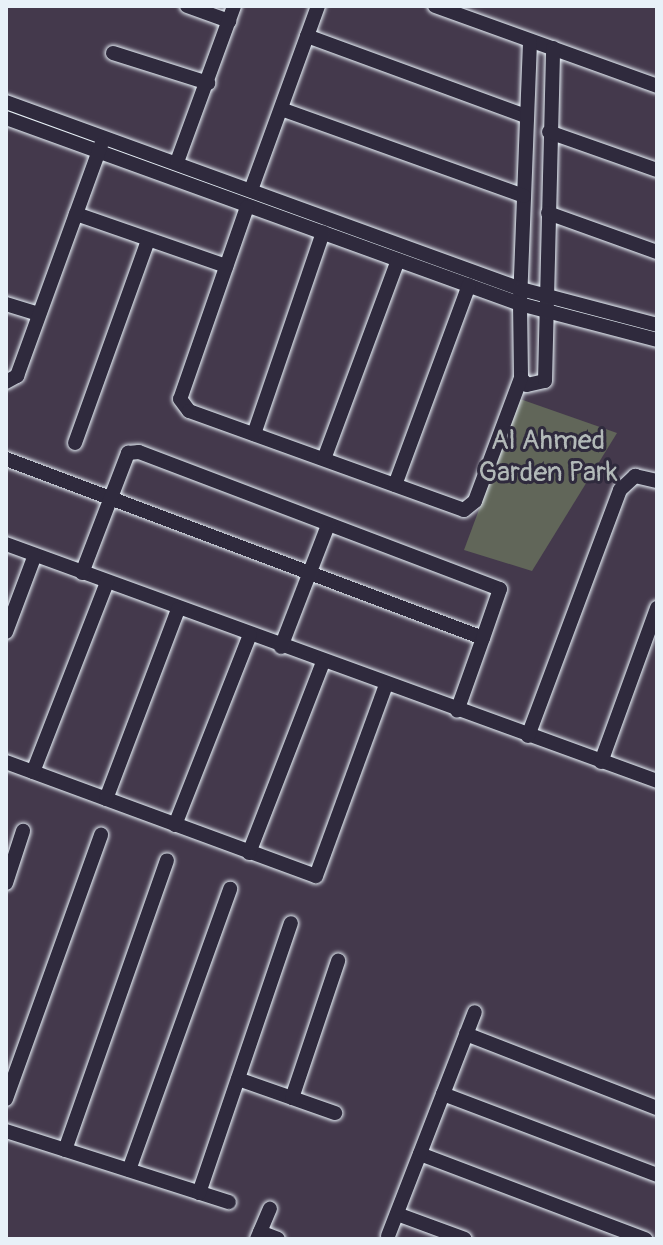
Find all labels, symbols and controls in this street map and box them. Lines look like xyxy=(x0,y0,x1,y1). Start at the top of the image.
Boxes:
park label: Al Ahmed Garden Park xyxy=(478,424,618,490)

